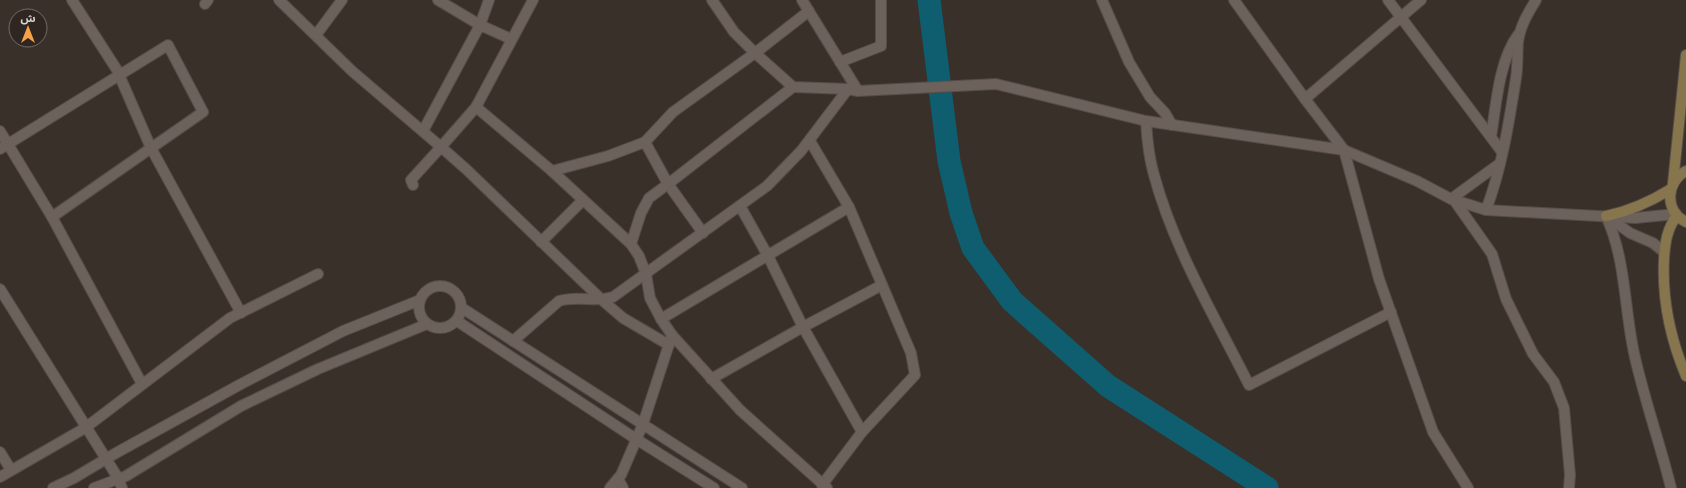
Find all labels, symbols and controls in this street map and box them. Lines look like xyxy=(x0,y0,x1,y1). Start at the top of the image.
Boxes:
north arrow xyxy=(8,8,48,48)
text: ش xyxy=(20,12,36,25)

